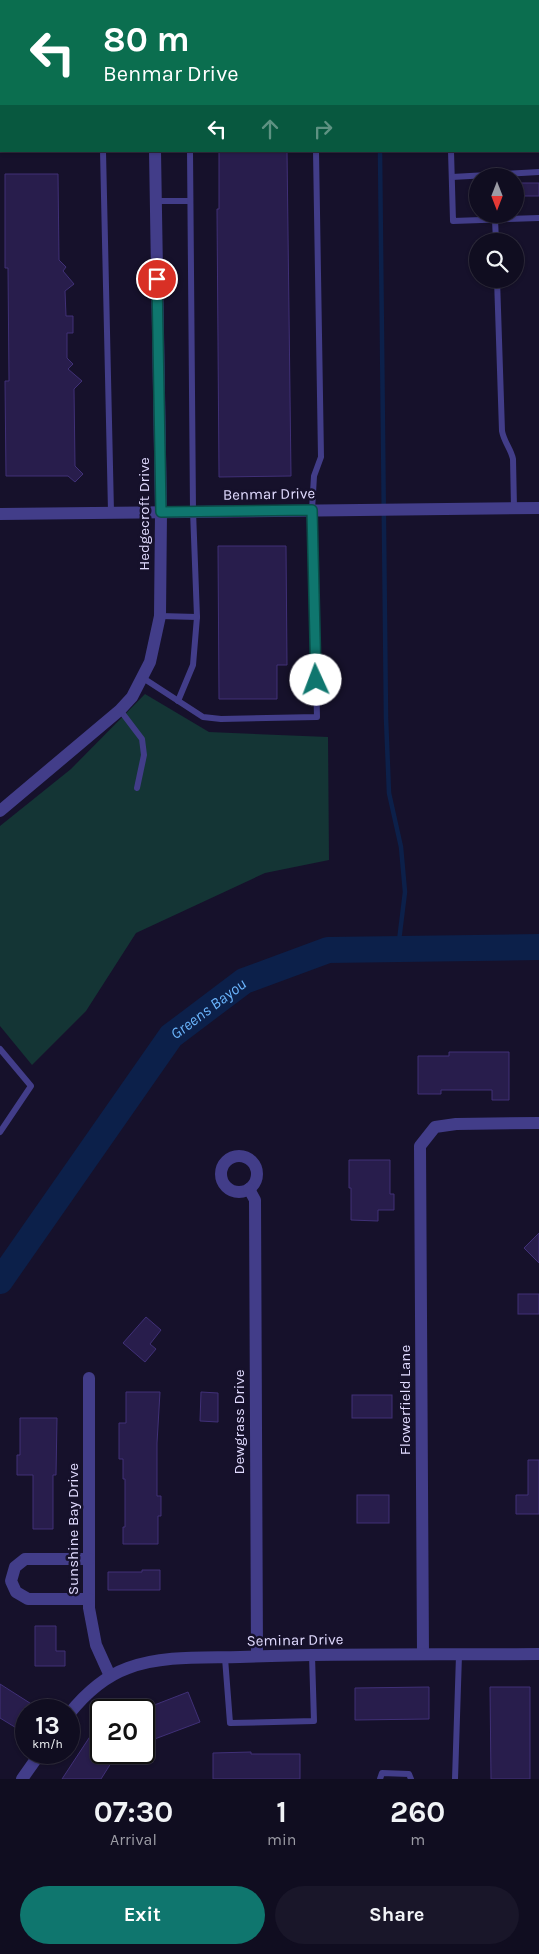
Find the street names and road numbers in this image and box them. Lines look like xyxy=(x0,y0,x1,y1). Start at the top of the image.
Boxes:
street label: Hedgecroft Drive xyxy=(135,457,153,571)
street label: Benmar Drive xyxy=(223,484,315,504)
street label: Flowerfield Lane xyxy=(396,1345,414,1455)
street label: Dewgrass Drive xyxy=(230,1370,248,1474)
street label: Sunshine Bay Drive xyxy=(64,1463,82,1595)
street label: Seminar Drive xyxy=(247,1630,343,1650)

